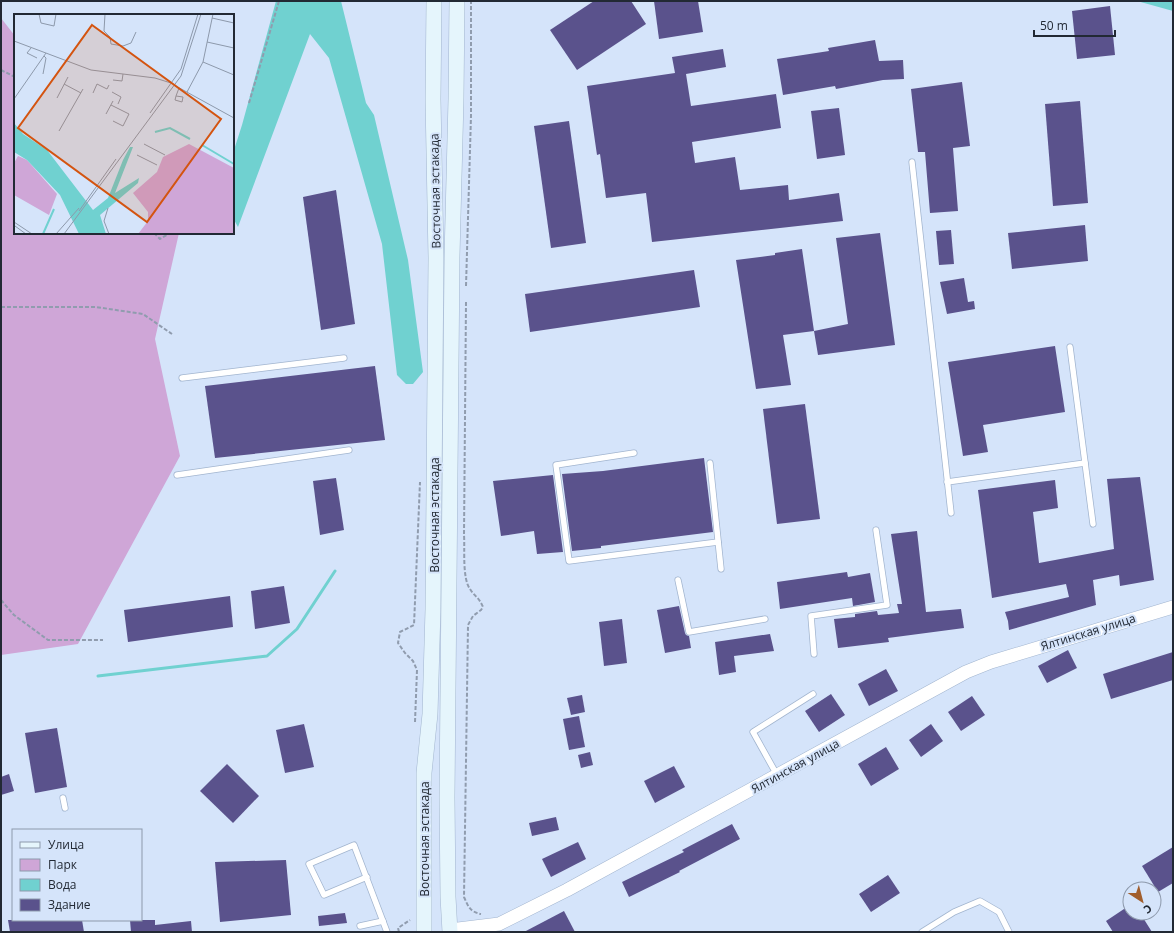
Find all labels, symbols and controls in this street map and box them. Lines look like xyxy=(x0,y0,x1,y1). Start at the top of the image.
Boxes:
scale bar xyxy=(1034,12,1115,38)
inset map xyxy=(14,14,234,234)
text: 50 m xyxy=(1040,17,1068,34)
street label: Восточная эстакада xyxy=(425,133,445,249)
street label: Восточная эстакада xyxy=(426,457,443,573)
street label: Ялтинская улица xyxy=(1038,609,1138,655)
street label: Ялтинская улица xyxy=(748,735,842,797)
street label: Восточная эстакада xyxy=(416,781,433,897)
legend xyxy=(12,829,142,921)
text: Улица xyxy=(48,836,84,853)
text: Парк xyxy=(48,856,78,873)
text: Вода xyxy=(48,876,77,893)
north arrow xyxy=(1122,881,1162,921)
text: Здание xyxy=(48,896,91,913)
text: С xyxy=(1141,901,1155,918)

